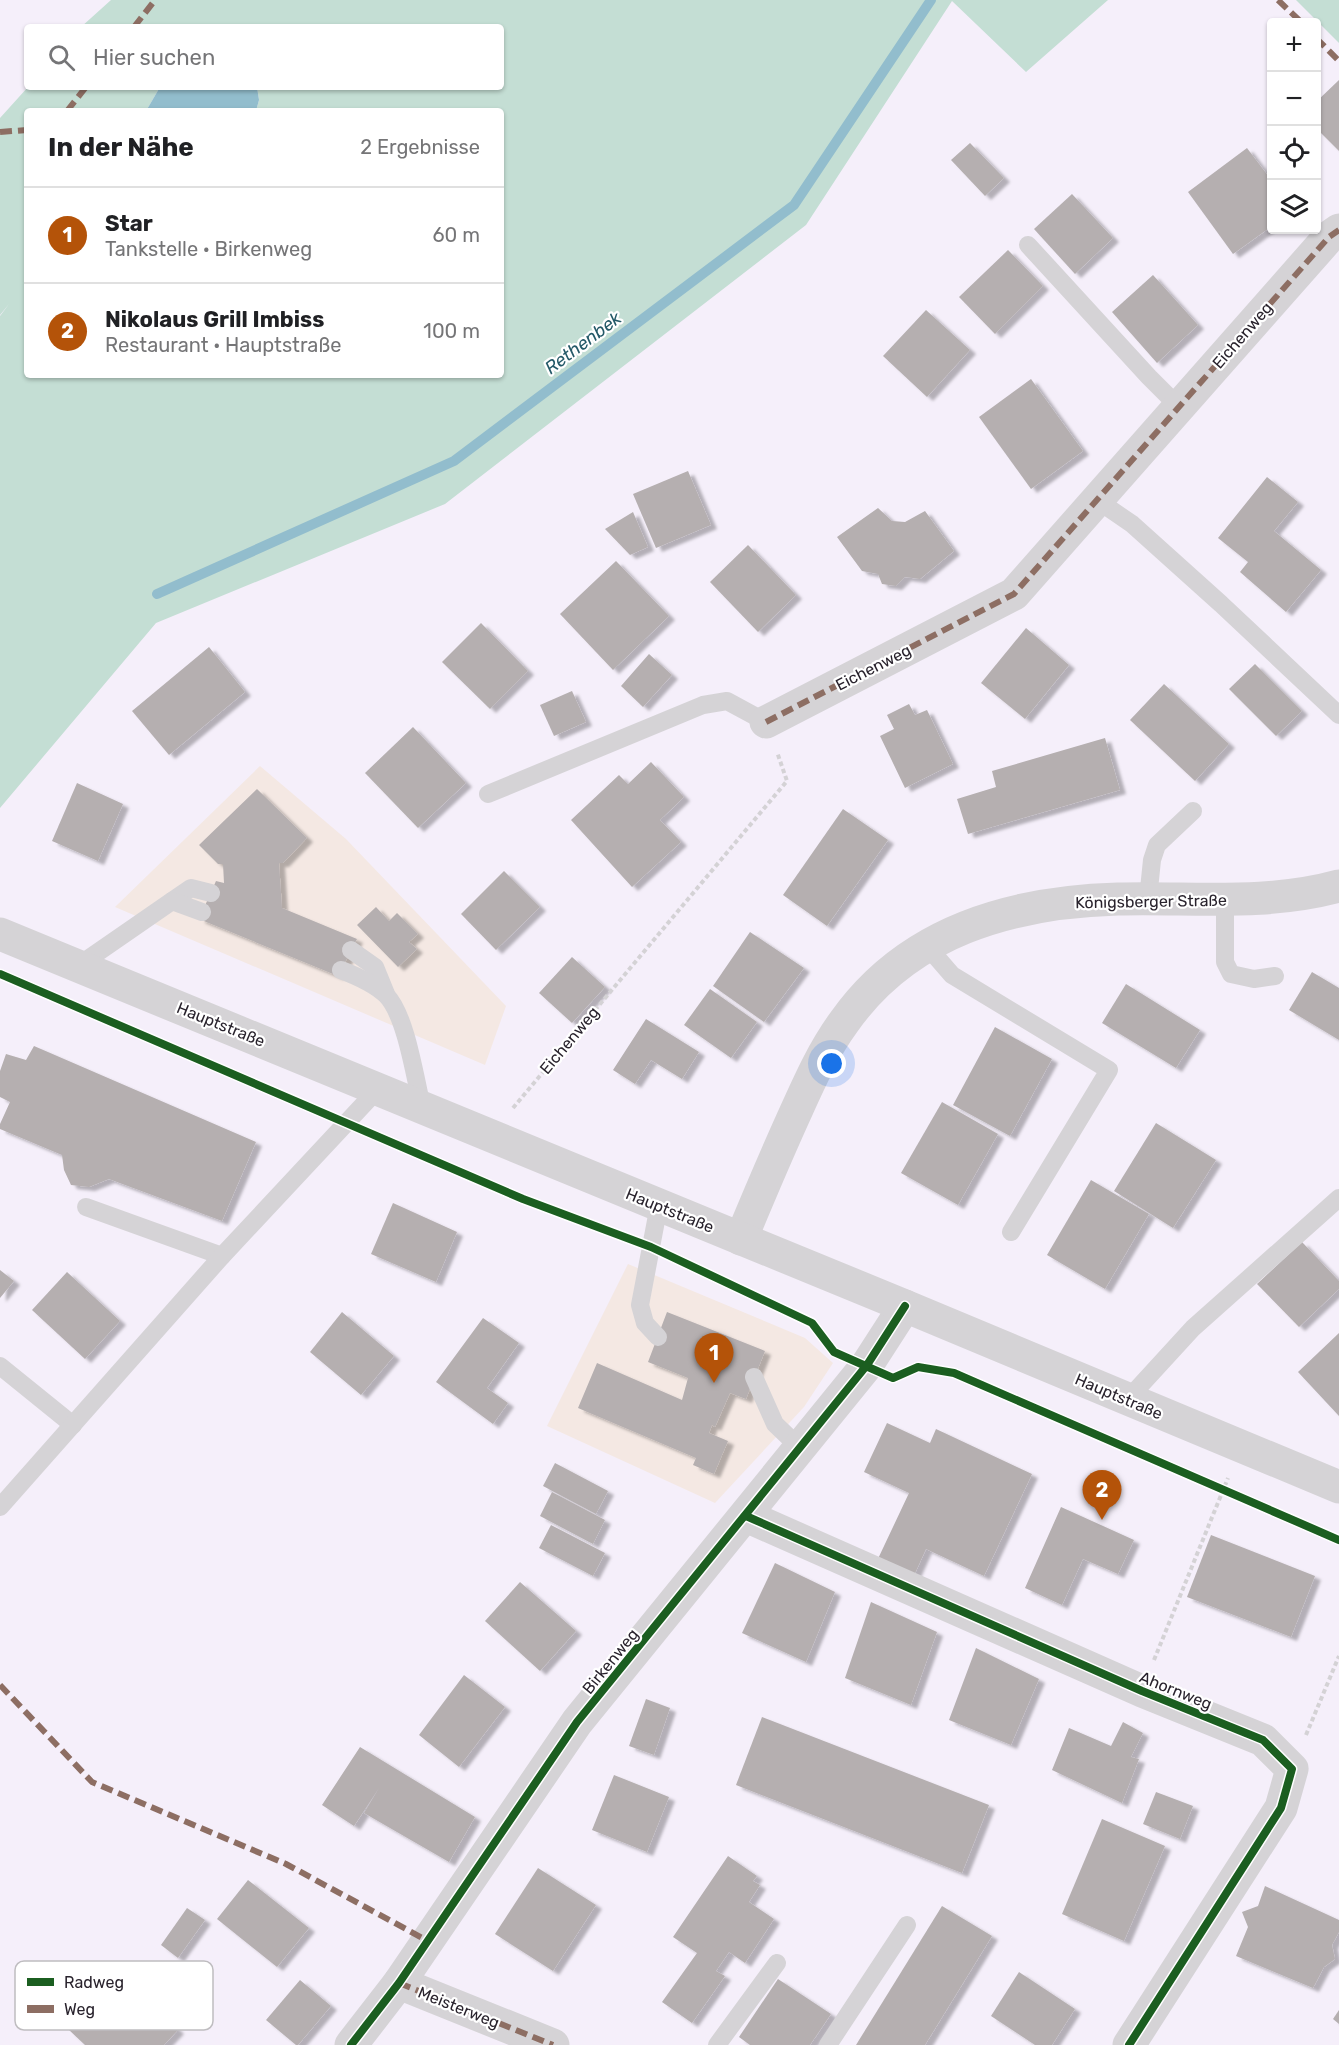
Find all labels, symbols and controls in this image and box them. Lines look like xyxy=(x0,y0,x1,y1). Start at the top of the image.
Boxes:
map controls xyxy=(1267,18,1321,234)
button: + xyxy=(1267,18,1321,72)
search box xyxy=(24,24,504,90)
icon: search xyxy=(45,41,78,74)
text: Hier suchen xyxy=(93,44,215,71)
button: − xyxy=(1267,72,1321,126)
button: locate xyxy=(1267,126,1321,180)
text: In der Nähe xyxy=(48,132,194,163)
text: 2 Ergebnisse xyxy=(360,135,480,159)
button: layers xyxy=(1267,180,1321,234)
text: Star xyxy=(105,210,153,237)
text: 1 xyxy=(63,223,72,247)
text: 60 m xyxy=(433,223,480,247)
text: Tankstelle · Birkenweg xyxy=(105,237,312,261)
street label: Eichenweg xyxy=(1208,298,1276,372)
text: Nikolaus Grill Imbiss xyxy=(105,306,324,333)
water label: Rethenbek xyxy=(540,307,626,379)
text: 2 xyxy=(61,319,74,343)
text: 100 m xyxy=(423,319,480,343)
text: Restaurant · Hauptstraße xyxy=(105,333,341,357)
street label: Eichenweg xyxy=(832,640,914,694)
street label: Königsberger Straße xyxy=(1075,891,1227,912)
street label: Hauptstraße xyxy=(174,998,268,1051)
street label: Eichenweg xyxy=(536,1003,603,1078)
your location xyxy=(817,1049,846,1078)
street label: Hauptstraße xyxy=(623,1184,717,1237)
pin: 1 xyxy=(694,1334,734,1383)
street label: Hauptstraße xyxy=(1072,1370,1165,1423)
pin: 2 xyxy=(1082,1470,1122,1520)
street label: Birkenweg xyxy=(578,1625,642,1698)
street label: Ahornweg xyxy=(1137,1667,1215,1714)
legend xyxy=(15,1961,213,2030)
text: Radweg xyxy=(64,1973,124,1992)
street label: Meisterweg xyxy=(415,1983,502,2032)
text: Weg xyxy=(64,2000,95,2019)

